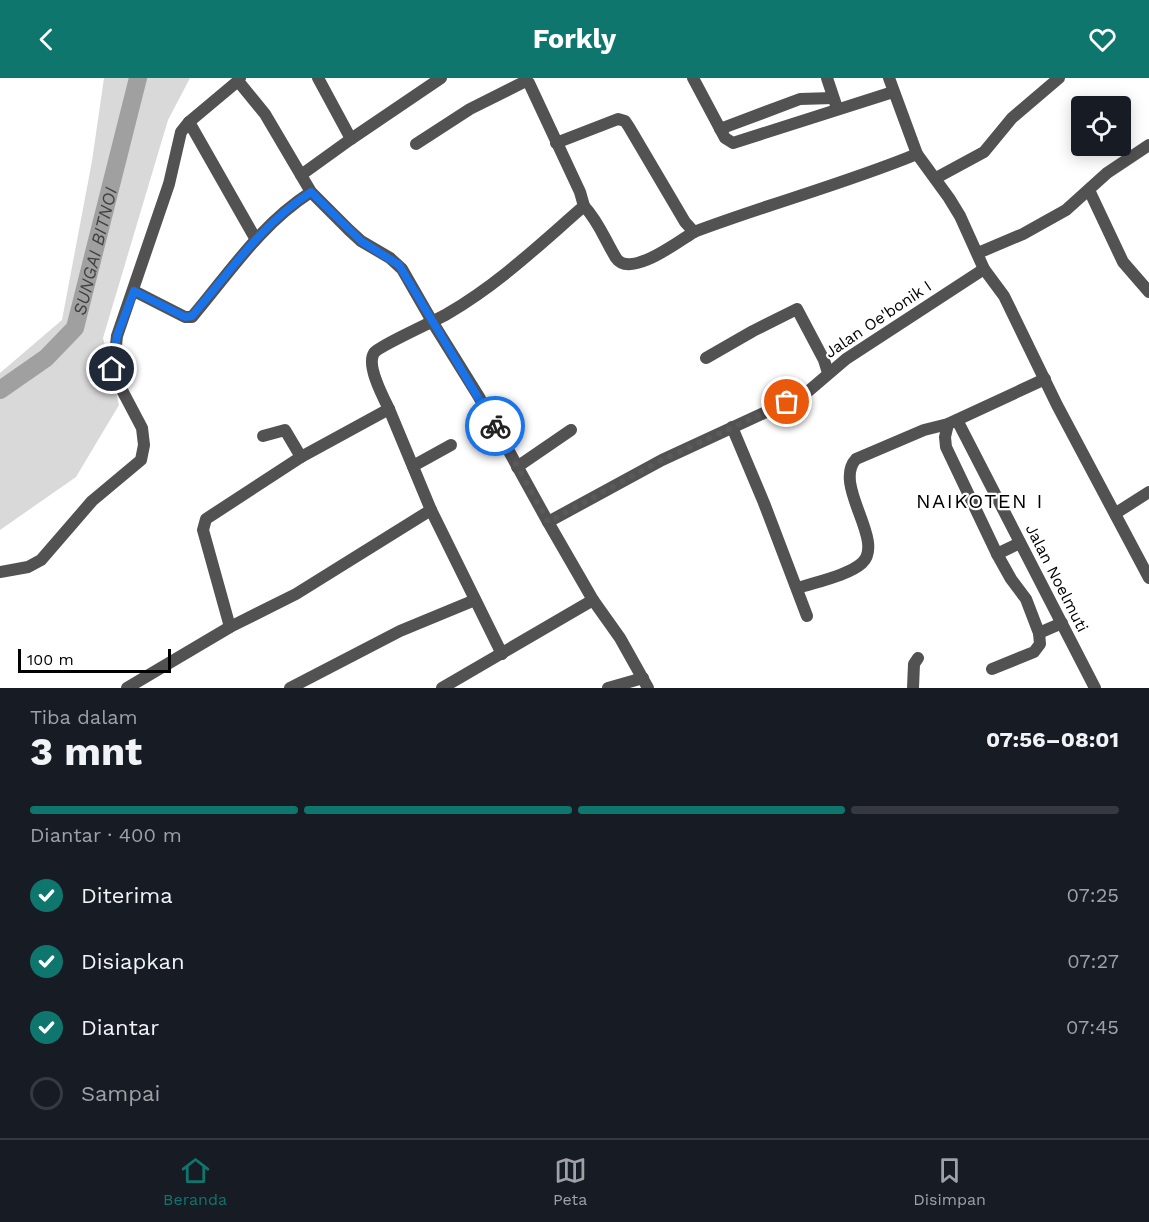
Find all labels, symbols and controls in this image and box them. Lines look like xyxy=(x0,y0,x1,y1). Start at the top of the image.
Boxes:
icon: back xyxy=(30,23,63,56)
text: Forkly xyxy=(533,23,616,55)
icon: heart xyxy=(1086,23,1119,56)
map controls xyxy=(1071,96,1131,156)
button: locate xyxy=(1071,96,1131,156)
water label: SUNGAI BITNOI xyxy=(68,184,121,317)
street label: Jalan Oe'bonik I xyxy=(821,276,935,362)
pin xyxy=(86,343,137,394)
icon: home xyxy=(95,352,128,385)
pin xyxy=(761,376,812,427)
icon: bag xyxy=(770,385,803,418)
courier xyxy=(465,396,525,456)
icon: bike xyxy=(479,410,512,443)
district label: NAIKOTEN I xyxy=(916,489,1044,513)
street label: Jalan Noelmuti xyxy=(1022,521,1092,635)
scale bar xyxy=(18,646,171,674)
text: 100 m xyxy=(27,650,74,669)
text: Tiba dalam xyxy=(30,705,138,729)
text: 07:56–08:01 xyxy=(986,727,1119,752)
text: 3 mnt xyxy=(30,729,142,774)
text: Diantar · 400 m xyxy=(30,823,182,847)
icon: check xyxy=(30,879,63,912)
text: Diterima xyxy=(81,883,173,908)
text: 07:25 xyxy=(1067,883,1119,907)
icon: check xyxy=(30,945,63,978)
text: Disiapkan xyxy=(81,949,185,974)
text: 07:27 xyxy=(1067,949,1119,973)
icon: check xyxy=(30,1011,63,1044)
text: Diantar xyxy=(81,1015,159,1040)
text: 07:45 xyxy=(1066,1015,1119,1039)
text: Sampai xyxy=(81,1081,160,1106)
tab: Beranda xyxy=(163,1154,227,1209)
tab: Peta xyxy=(553,1154,587,1209)
tab: Disimpan xyxy=(913,1154,986,1209)

